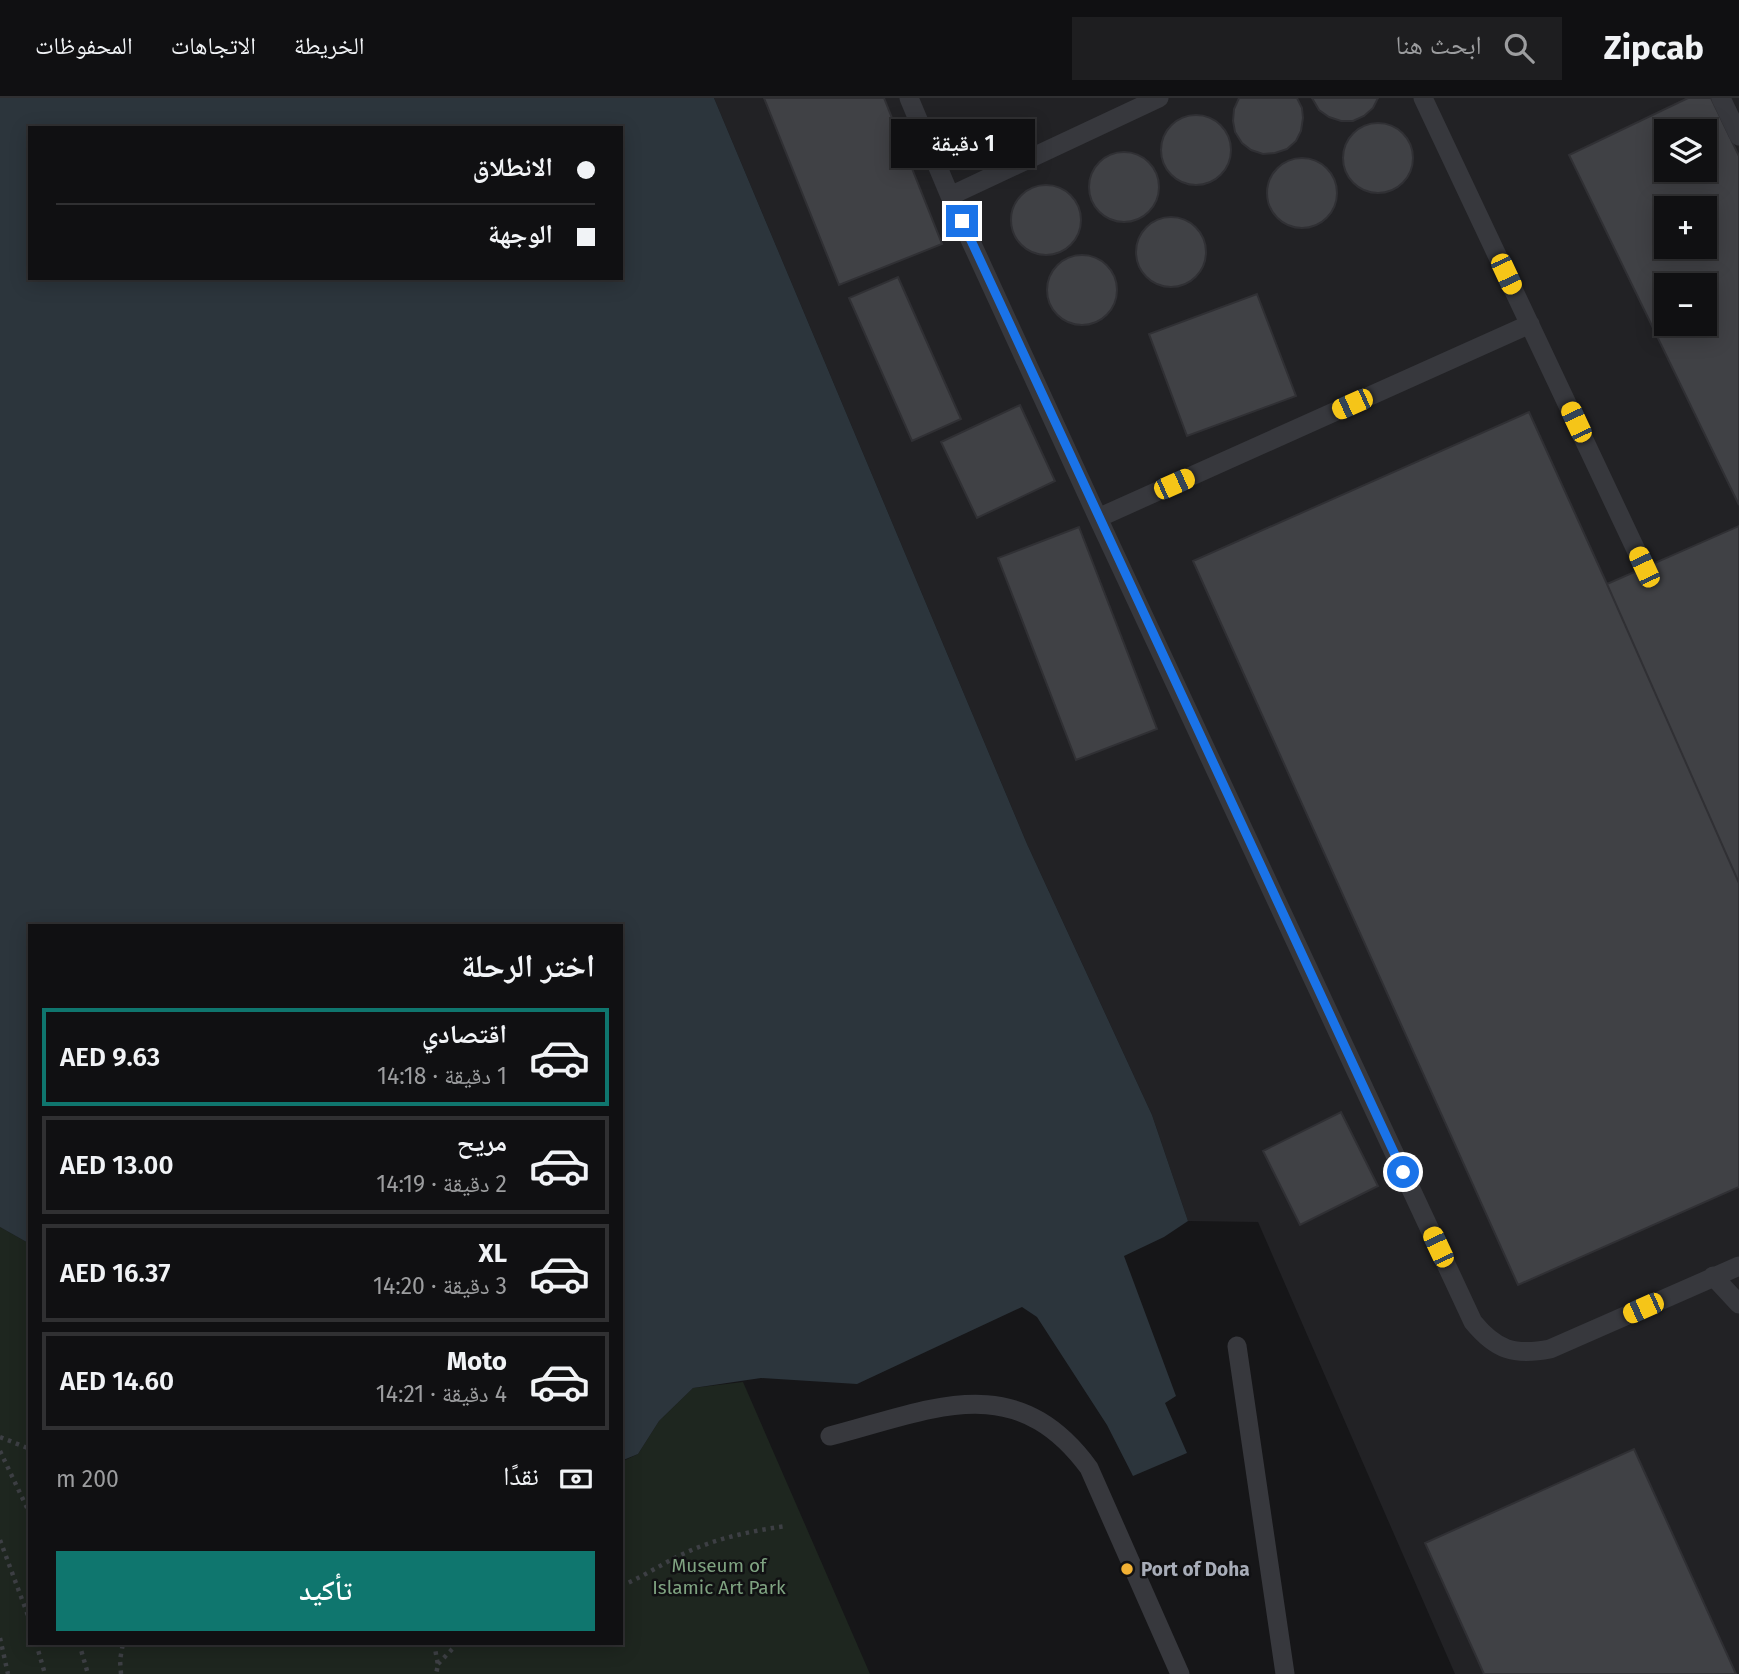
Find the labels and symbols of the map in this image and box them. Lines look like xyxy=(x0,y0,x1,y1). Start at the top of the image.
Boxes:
callout: 1 دقيقة xyxy=(890,120,1034,169)
route end xyxy=(946,205,978,237)
car xyxy=(1488,251,1525,297)
car xyxy=(1329,386,1376,422)
car xyxy=(1558,399,1595,445)
car xyxy=(1151,466,1198,502)
car xyxy=(1626,544,1663,590)
route start xyxy=(1387,1156,1419,1188)
car xyxy=(1420,1224,1457,1270)
car xyxy=(1620,1290,1667,1326)
park label: Museum of Islamic Art Park xyxy=(652,1554,786,1599)
place label: Port of Doha xyxy=(1141,1558,1250,1581)
marker: Port of Doha xyxy=(1119,1561,1135,1577)

